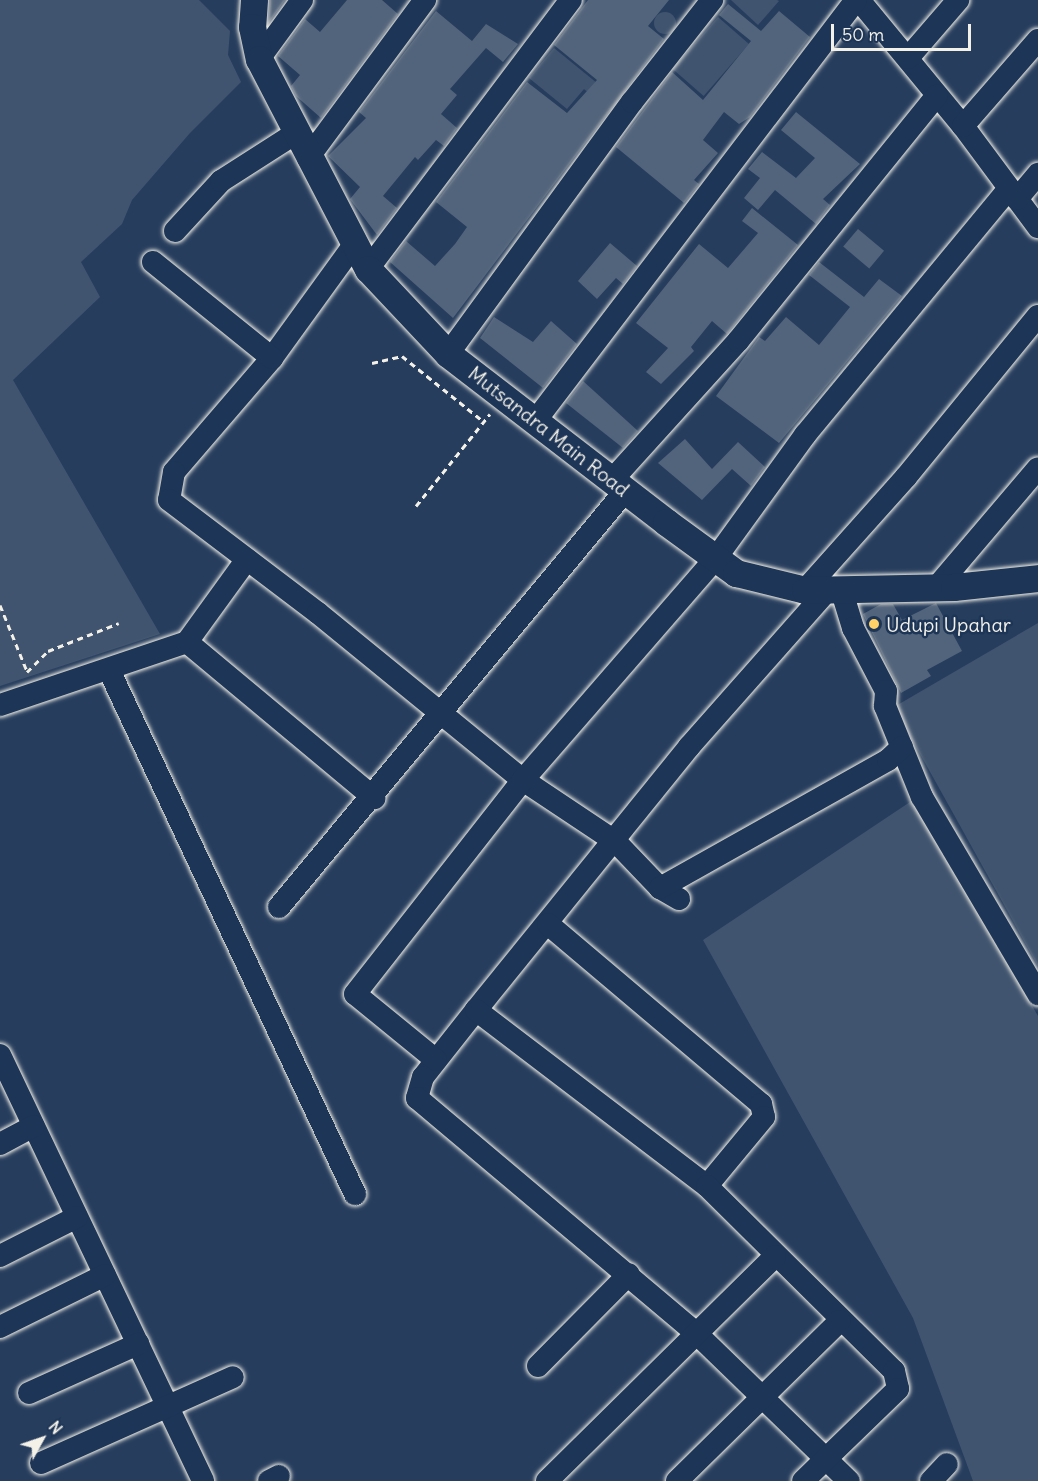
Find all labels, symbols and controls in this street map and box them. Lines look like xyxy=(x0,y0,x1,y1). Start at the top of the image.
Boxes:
scale bar xyxy=(834,12,974,50)
text: 50 m xyxy=(842,23,884,46)
street label: Mutsandra Main Road xyxy=(464,361,634,501)
place label: Udupi Upahar xyxy=(886,612,1011,636)
marker: Udupi Upahar xyxy=(867,617,881,631)
north arrow xyxy=(12,1409,72,1469)
text: N xyxy=(45,1417,67,1438)

